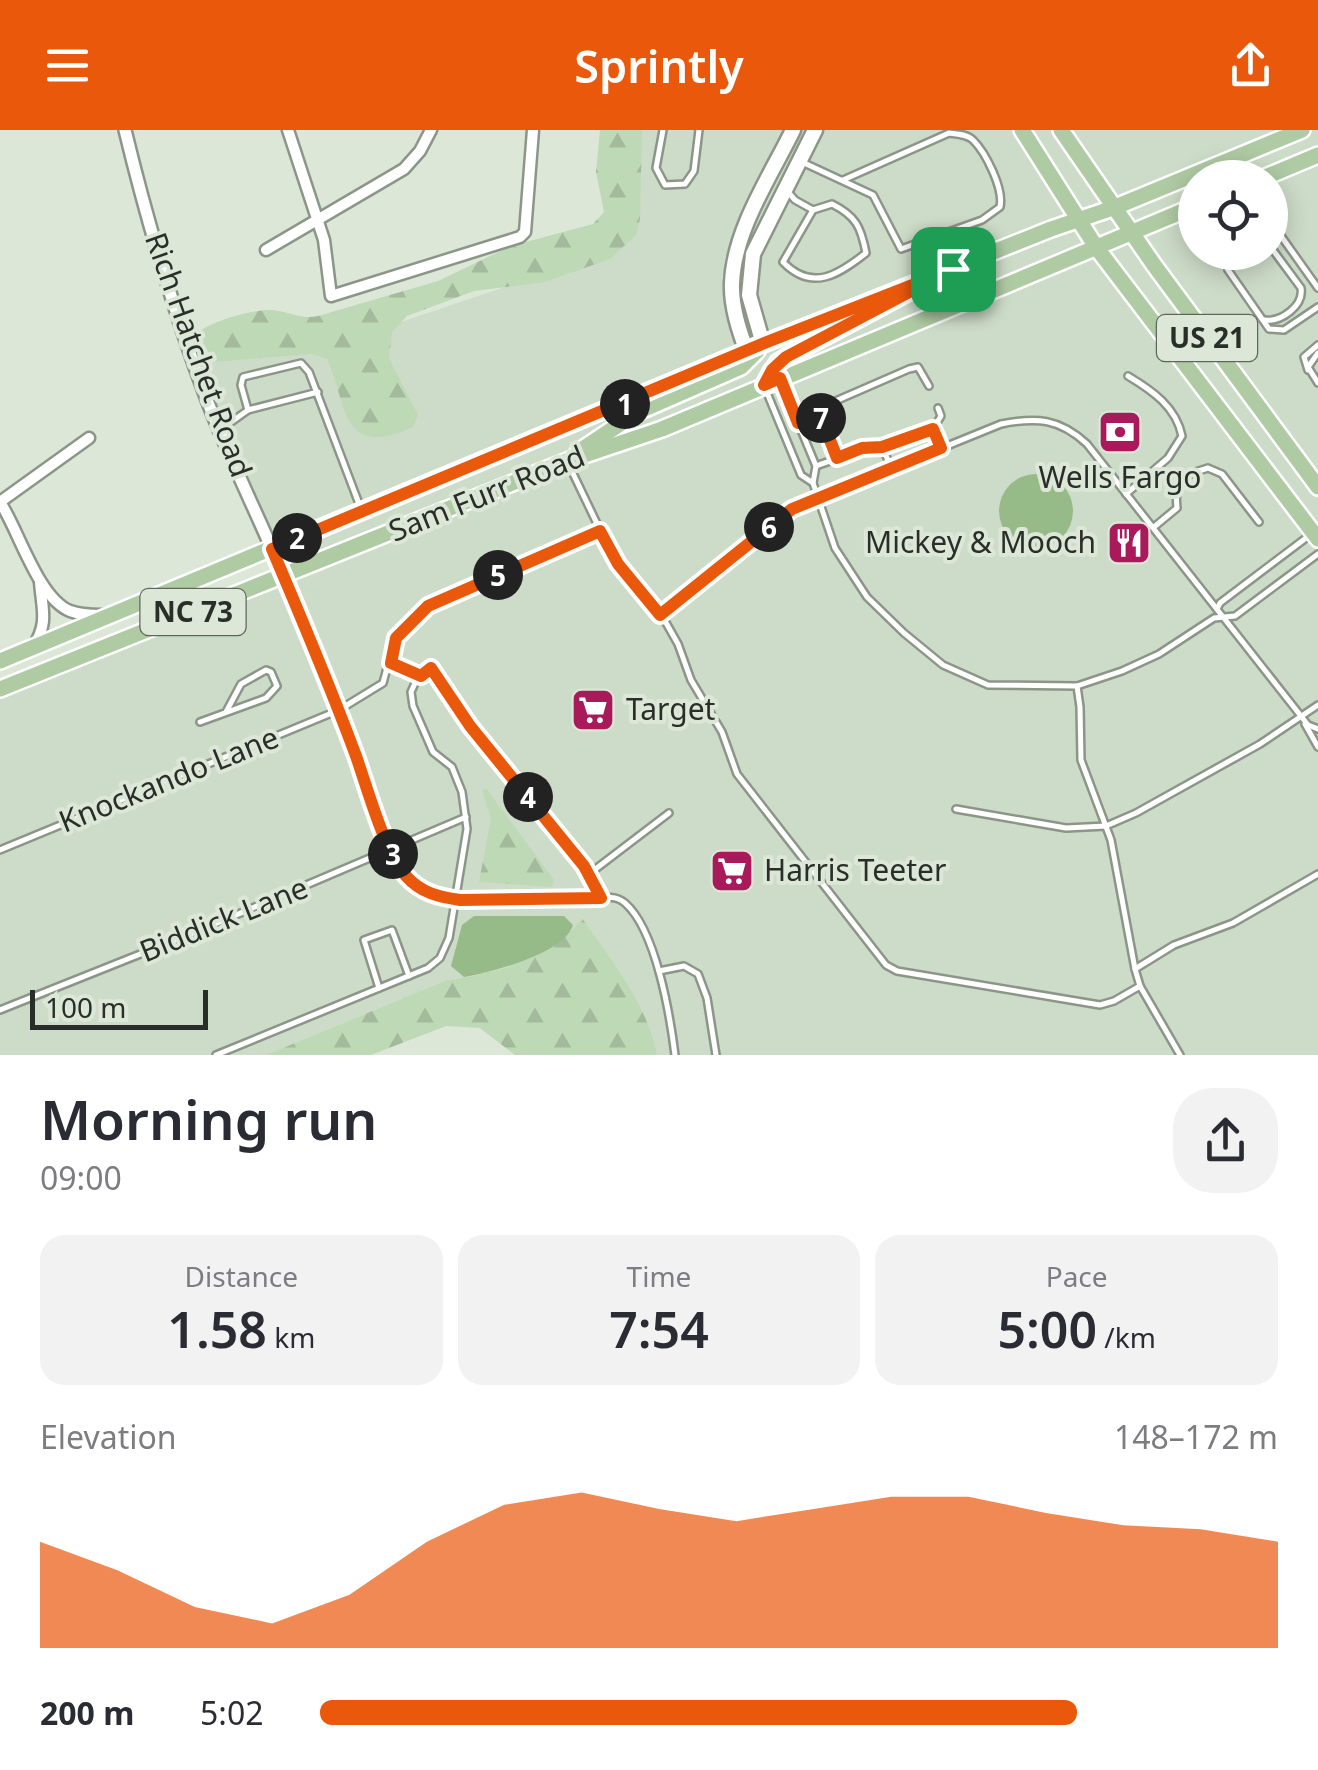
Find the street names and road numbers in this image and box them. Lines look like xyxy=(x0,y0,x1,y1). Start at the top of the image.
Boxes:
street label: Rich Hatchet Road xyxy=(136,226,263,483)
road number: US 21 xyxy=(1157,315,1257,361)
street label: Sam Furr Road xyxy=(382,435,591,551)
road number: NC 73 xyxy=(140,589,246,635)
street label: Knockando Lane xyxy=(53,716,284,841)
street label: Biddick Lane xyxy=(133,866,314,971)

